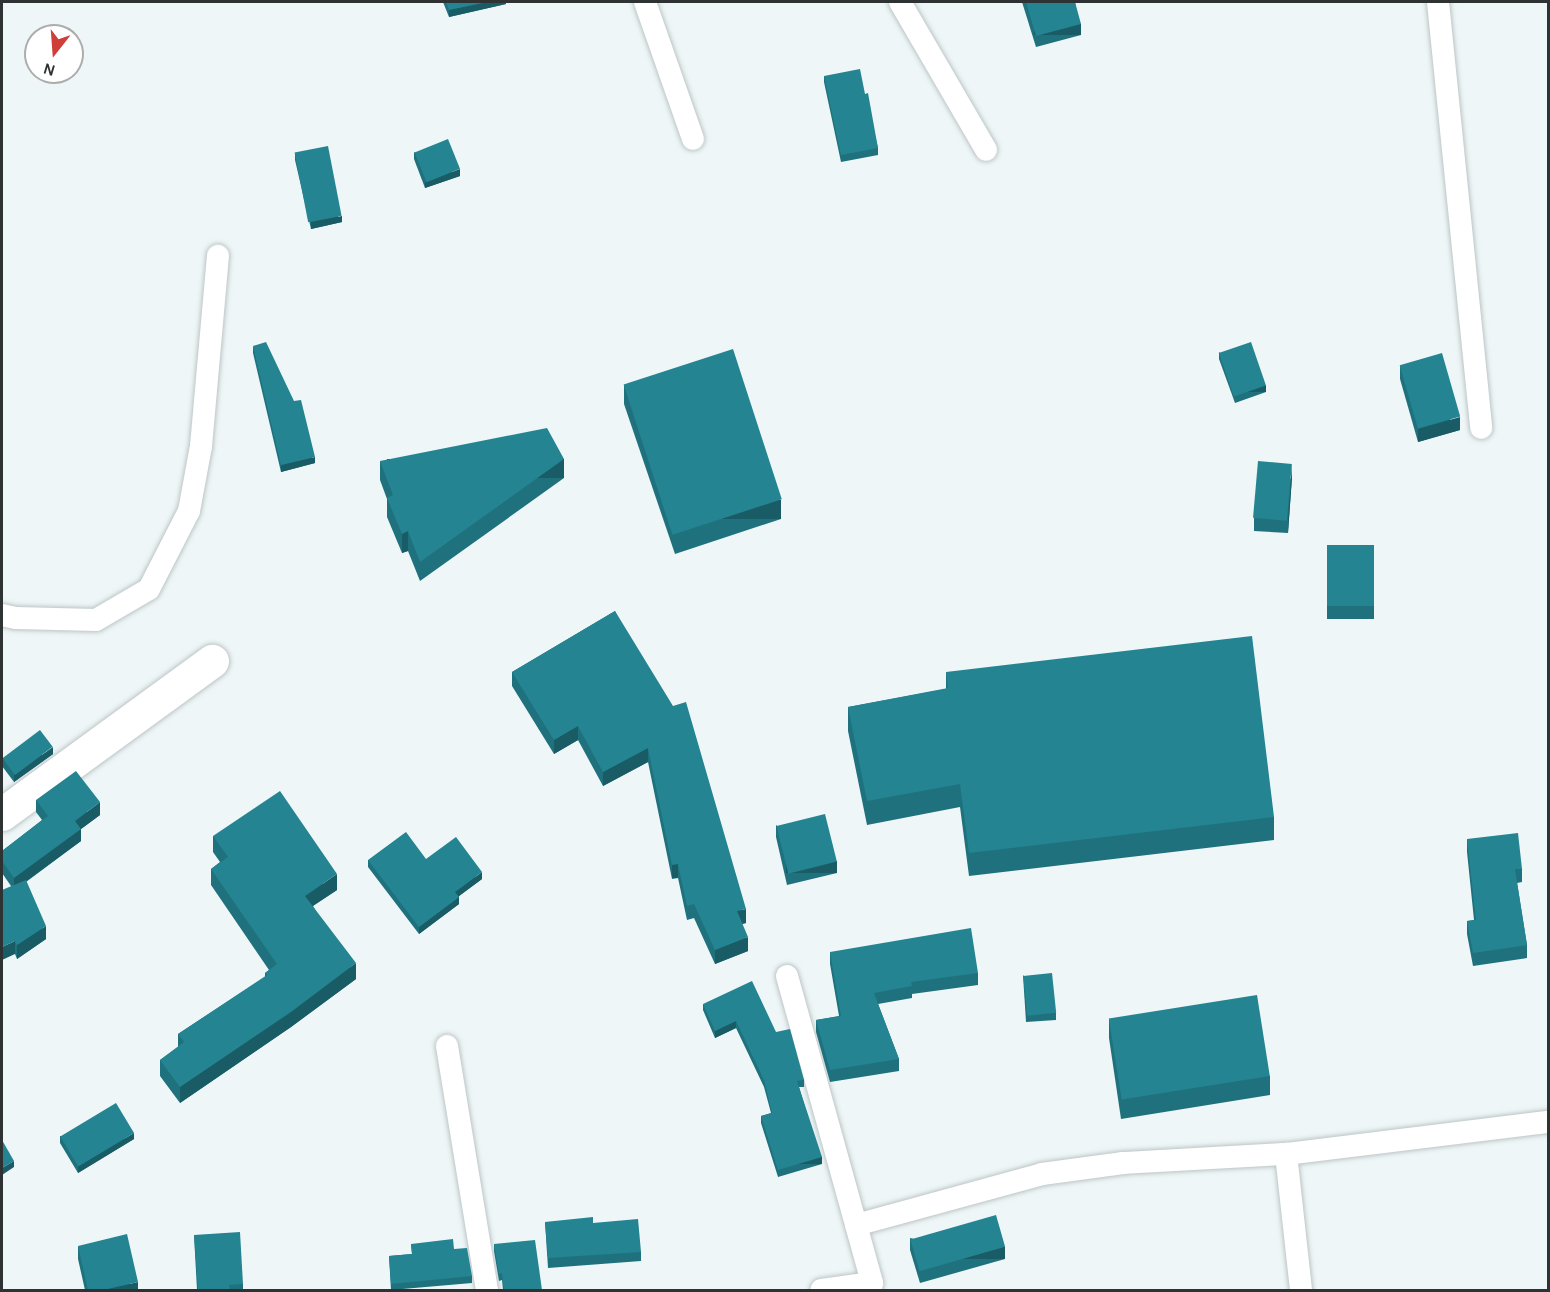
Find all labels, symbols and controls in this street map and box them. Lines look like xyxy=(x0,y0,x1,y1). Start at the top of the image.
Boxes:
north arrow xyxy=(24,24,84,84)
text: N xyxy=(41,59,57,81)

